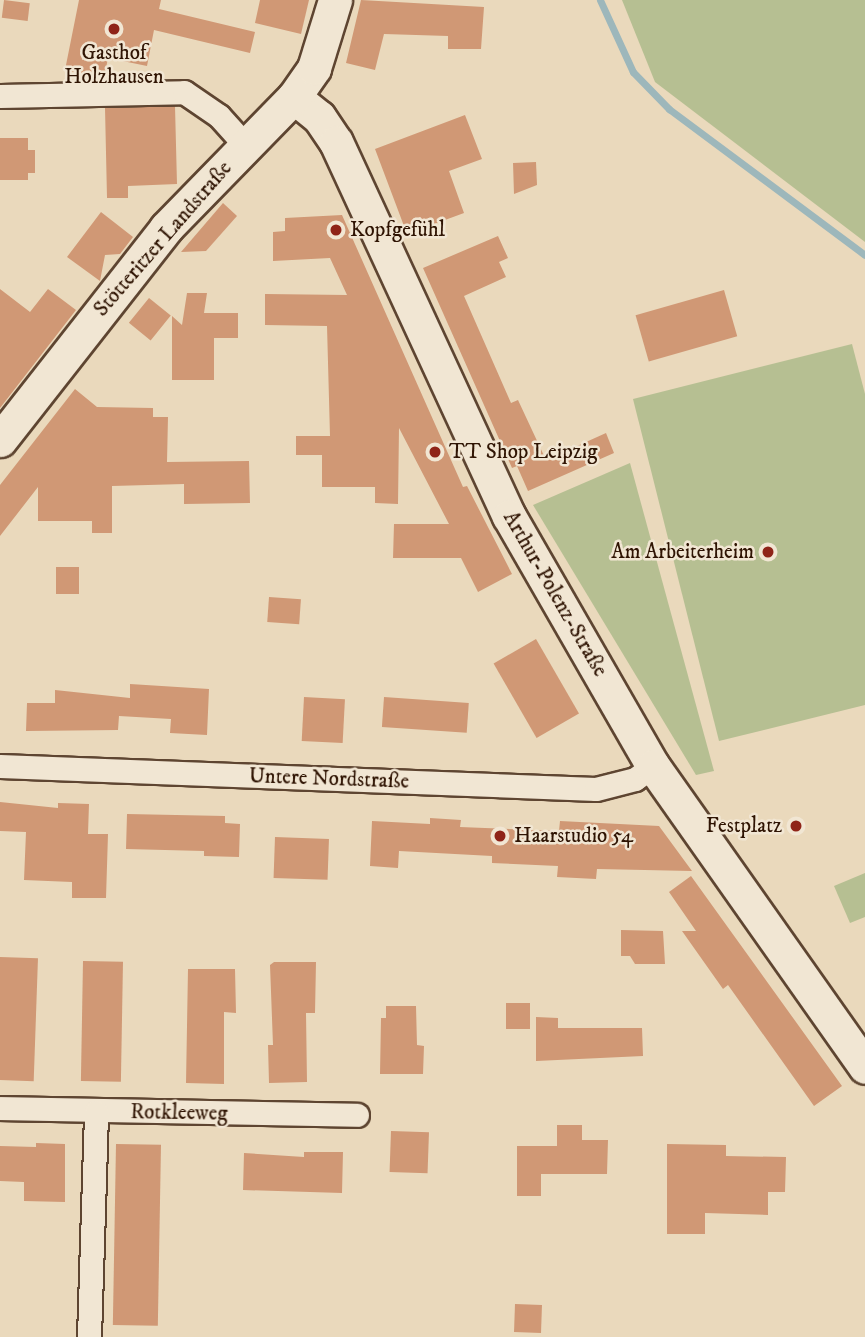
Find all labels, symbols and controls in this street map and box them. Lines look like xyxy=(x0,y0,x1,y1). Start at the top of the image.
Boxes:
marker: Gasthof Holzhausen xyxy=(106,21,122,37)
place label: Gasthof Holzhausen xyxy=(64,40,164,90)
street label: Stötteritzer Landstraße xyxy=(89,156,237,322)
place label: Kopfgefühl xyxy=(350,217,445,243)
marker: Kopfgefühl xyxy=(328,222,344,238)
place label: TT Shop Leipzig xyxy=(449,439,597,465)
marker: TT Shop Leipzig xyxy=(427,444,443,460)
street label: Arthur-Polenz-Straße xyxy=(497,507,613,681)
place label: Am Arbeiterheim xyxy=(611,539,754,565)
marker: Am Arbeiterheim xyxy=(760,544,776,560)
street label: Untere Nordstraße xyxy=(249,764,409,794)
place label: Festplatz xyxy=(706,813,782,839)
marker: Festplatz xyxy=(788,818,804,834)
place label: Haarstudio 54 xyxy=(514,823,633,849)
marker: Haarstudio 54 xyxy=(492,828,508,844)
street label: Rotkleeweg xyxy=(130,1100,228,1126)

